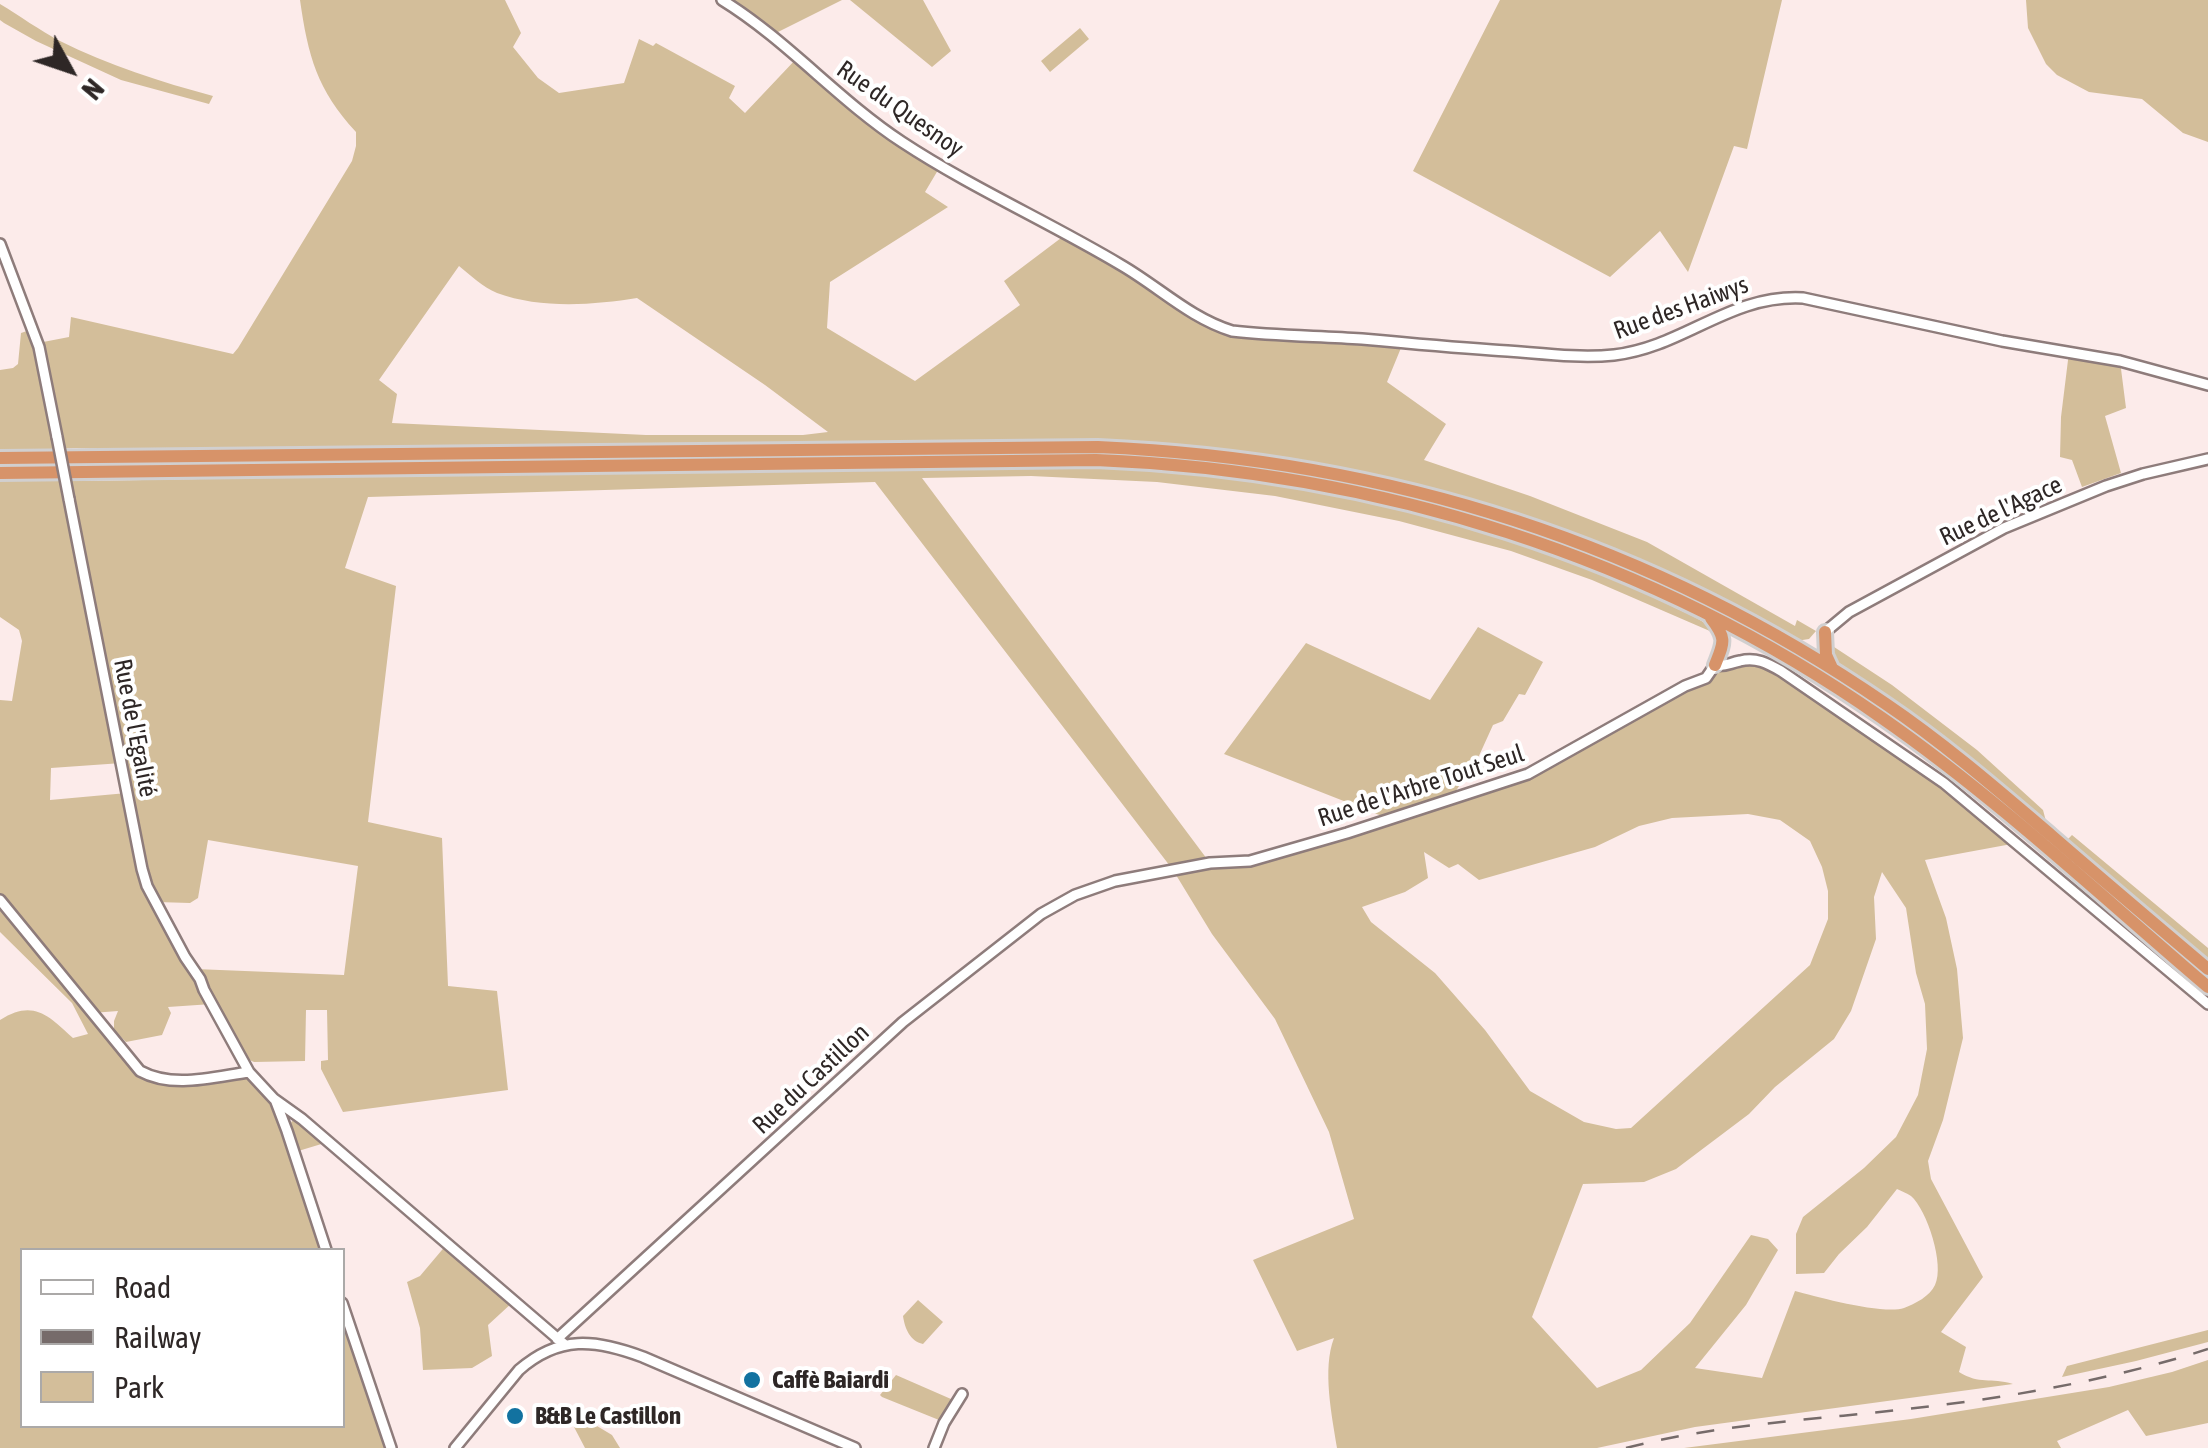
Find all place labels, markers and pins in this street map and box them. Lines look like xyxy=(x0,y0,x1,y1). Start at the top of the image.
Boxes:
place label: Caffè Baiardi xyxy=(772,1365,889,1395)
marker: Caffè Baiardi xyxy=(741,1369,763,1391)
place label: B&B Le Castillon xyxy=(535,1401,681,1431)
marker: B&B Le Castillon xyxy=(504,1405,526,1427)

